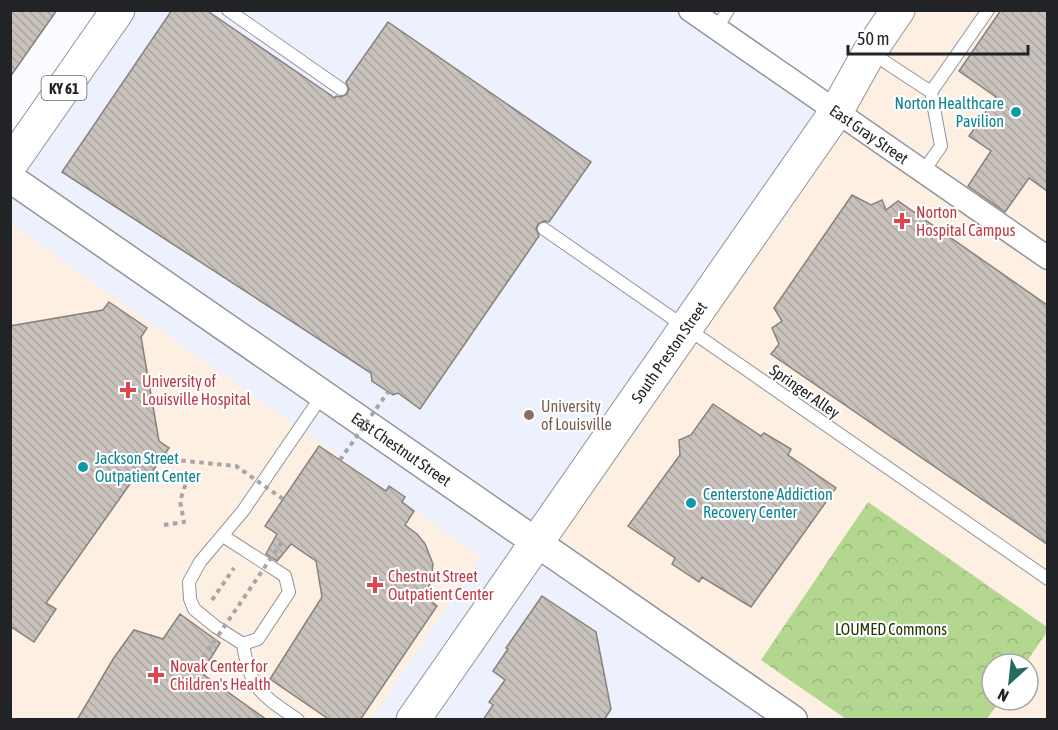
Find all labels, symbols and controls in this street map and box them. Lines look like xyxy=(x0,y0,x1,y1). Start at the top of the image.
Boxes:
scale bar xyxy=(848,18,1028,56)
text: 50 m xyxy=(857,28,889,49)
road number: KY 61 xyxy=(42,76,86,100)
place label: Norton Healthcare Pavilion xyxy=(895,94,1004,130)
street label: East Gray Street xyxy=(827,101,912,168)
marker: Norton Healthcare Pavilion xyxy=(1009,105,1023,119)
place label: Norton Hospital Campus xyxy=(916,203,1016,240)
marker: Norton Hospital Campus xyxy=(893,212,911,230)
street label: South Preston Street xyxy=(627,298,710,406)
street label: Springer Alley xyxy=(766,360,844,423)
place label: University of Louisville Hospital xyxy=(142,372,252,409)
marker: University of Louisville Hospital xyxy=(119,381,137,399)
place label: University of Louisville xyxy=(541,397,612,433)
street label: East Chestnut Street xyxy=(348,408,455,490)
marker: University of Louisville xyxy=(522,408,536,422)
place label: Jackson Street Outpatient Center xyxy=(95,449,201,486)
marker: Jackson Street Outpatient Center xyxy=(76,460,90,474)
place label: Centerstone Addiction Recovery Center xyxy=(703,485,833,522)
marker: Centerstone Addiction Recovery Center xyxy=(684,496,698,510)
place label: Chestnut Street Outpatient Center xyxy=(388,567,494,604)
marker: Chestnut Street Outpatient Center xyxy=(366,576,384,594)
park label: LOUMED Commons xyxy=(835,620,947,638)
north arrow xyxy=(980,652,1040,712)
place label: Novak Center for Children's Health xyxy=(170,657,271,693)
marker: Novak Center for Children's Health xyxy=(147,666,165,684)
text: N xyxy=(995,685,1011,706)

